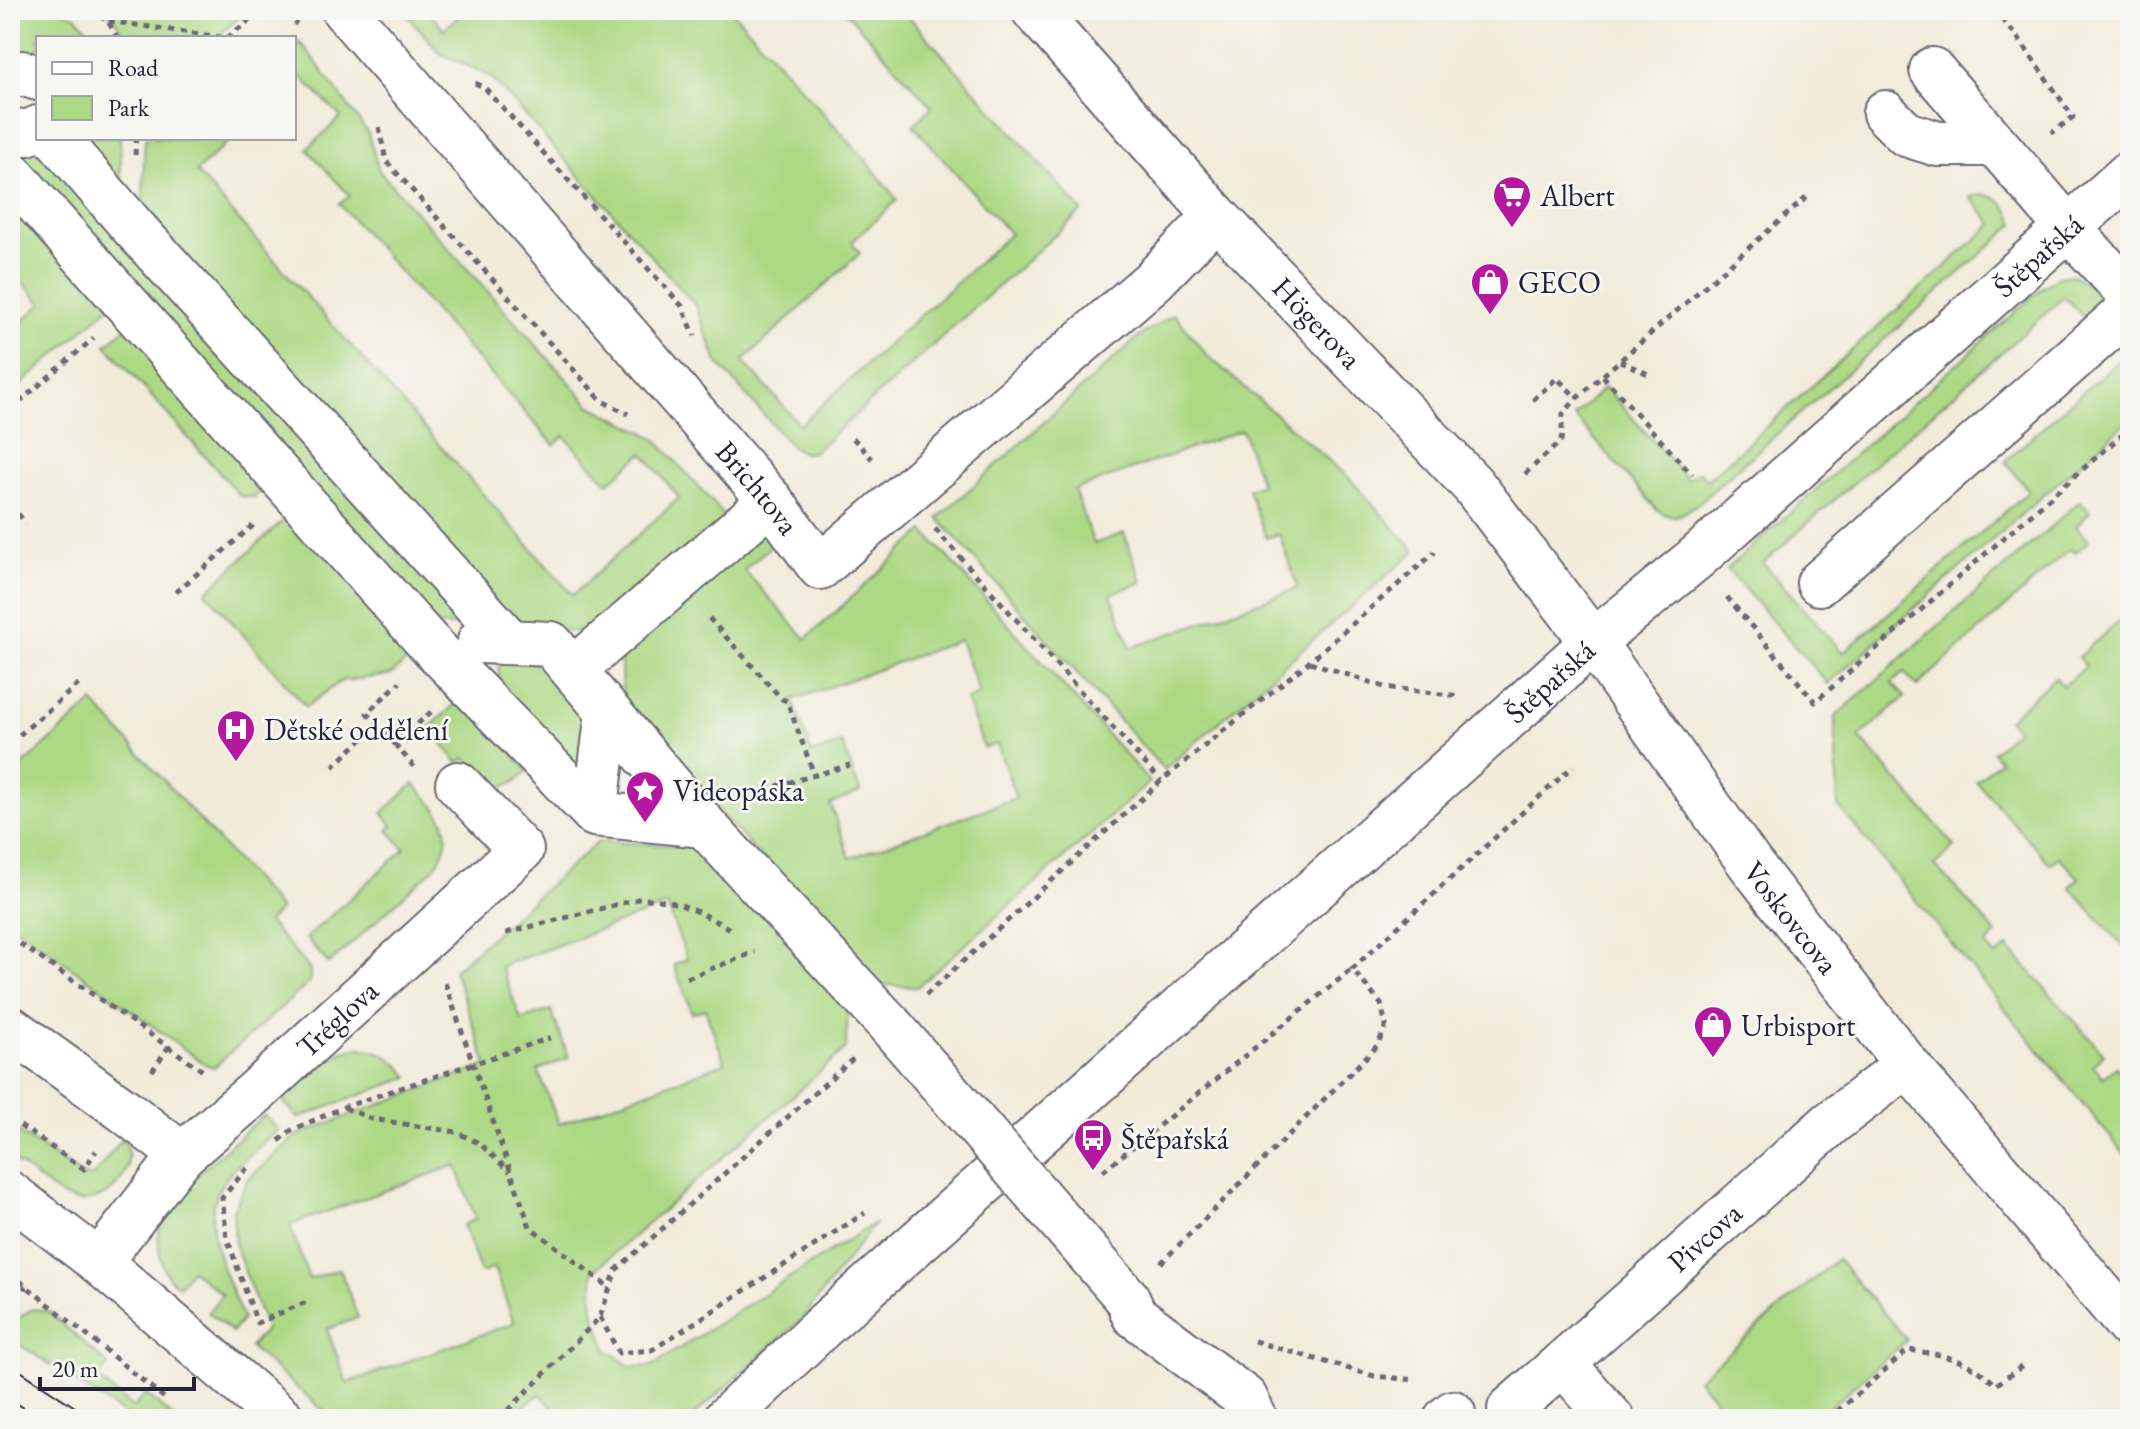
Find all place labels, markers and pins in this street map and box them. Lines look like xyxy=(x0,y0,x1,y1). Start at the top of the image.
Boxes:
supermarket icon: Albert xyxy=(1491,174,1533,229)
place label: Albert xyxy=(1539,176,1615,215)
shop icon: GECO xyxy=(1469,261,1511,316)
place label: GECO xyxy=(1518,263,1601,302)
hospital icon: Dětské oddělení xyxy=(215,708,257,763)
place label: Dětské oddělení xyxy=(264,710,449,749)
place icon: Videopáska xyxy=(624,769,666,824)
place label: Videopáska xyxy=(673,771,804,810)
shop icon: Urbisport xyxy=(1692,1004,1734,1059)
place label: Urbisport xyxy=(1741,1006,1856,1045)
bus stop icon: Štěpařská xyxy=(1072,1117,1114,1172)
place label: Štěpařská xyxy=(1121,1119,1229,1158)

